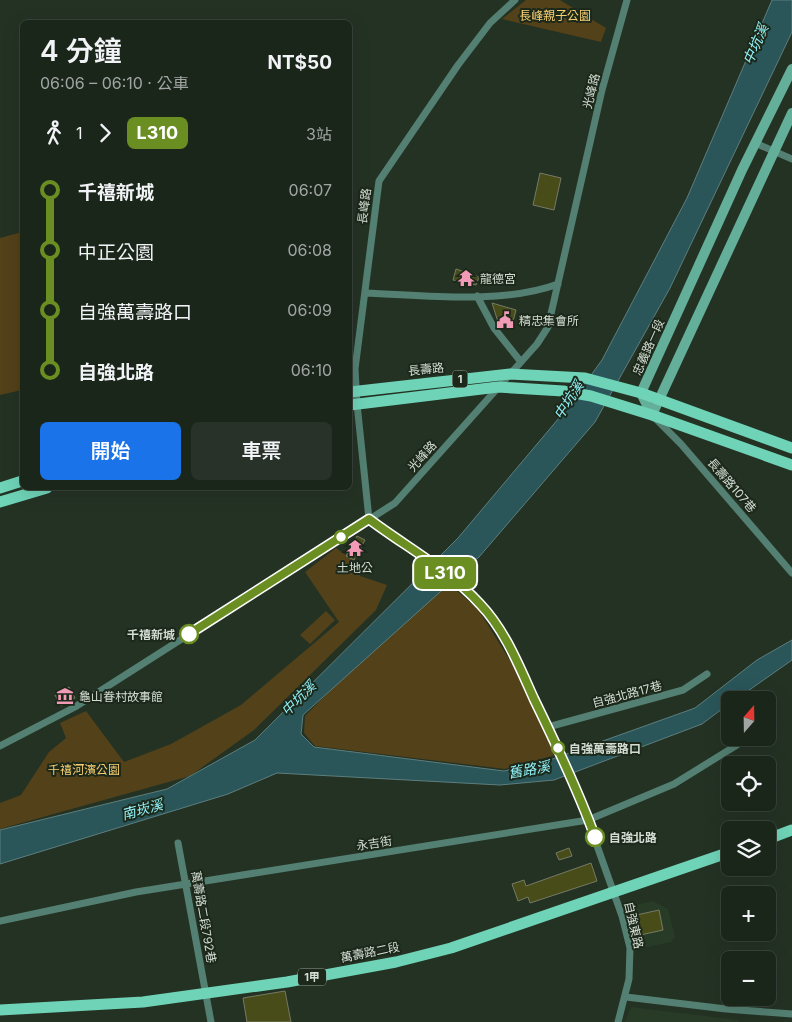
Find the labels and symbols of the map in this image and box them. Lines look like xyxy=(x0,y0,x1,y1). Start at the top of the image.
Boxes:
park label: 長峰親子公園 xyxy=(519,8,591,23)
water label: 中坑溪 xyxy=(739,20,772,67)
street label: 光峰路 xyxy=(579,72,603,110)
street label: 長峰路 xyxy=(354,187,374,225)
temple icon: 龍德宮 xyxy=(456,268,476,288)
place label: 龍德宮 xyxy=(480,271,516,286)
public building icon: 精忠集會所 xyxy=(495,310,515,330)
place label: 精忠集會所 xyxy=(519,313,579,328)
street label: 忠義路一段 xyxy=(629,317,667,377)
street label: 長壽路 xyxy=(407,360,445,378)
road number: 1 xyxy=(452,370,468,388)
water label: 中坑溪 xyxy=(549,376,588,422)
street label: 光峰路 xyxy=(404,438,440,474)
street label: 長壽路107巷 xyxy=(704,455,760,515)
unlabelled marker xyxy=(334,530,348,544)
temple icon: 土地公 xyxy=(345,538,365,558)
line badge: L310 xyxy=(410,557,480,589)
place label: 土地公 xyxy=(337,560,373,575)
marker: 千禧新城 xyxy=(179,624,199,644)
place label: 千禧新城 xyxy=(127,627,175,642)
water label: 中坑溪 xyxy=(277,676,320,719)
street label: 自強北路17巷 xyxy=(590,677,664,711)
museum icon: 龜山眷村故事館 xyxy=(55,686,75,706)
place label: 龜山眷村故事館 xyxy=(79,689,163,704)
north arrow xyxy=(721,691,776,746)
marker: 自強萬壽路口 xyxy=(551,741,565,755)
place label: 自強萬壽路口 xyxy=(569,741,641,756)
water label: 舊路溪 xyxy=(507,757,553,781)
park label: 千禧河濱公園 xyxy=(48,762,120,777)
water label: 南崁溪 xyxy=(120,795,166,823)
marker: 自強北路 xyxy=(585,827,605,847)
place label: 自強北路 xyxy=(609,830,657,845)
street label: 永吉街 xyxy=(355,833,393,853)
street label: 萬壽路二段792巷 xyxy=(189,870,219,964)
street label: 自強東路 xyxy=(621,900,647,950)
street label: 萬壽路二段 xyxy=(339,939,401,965)
road number: 1甲 xyxy=(298,969,326,986)

